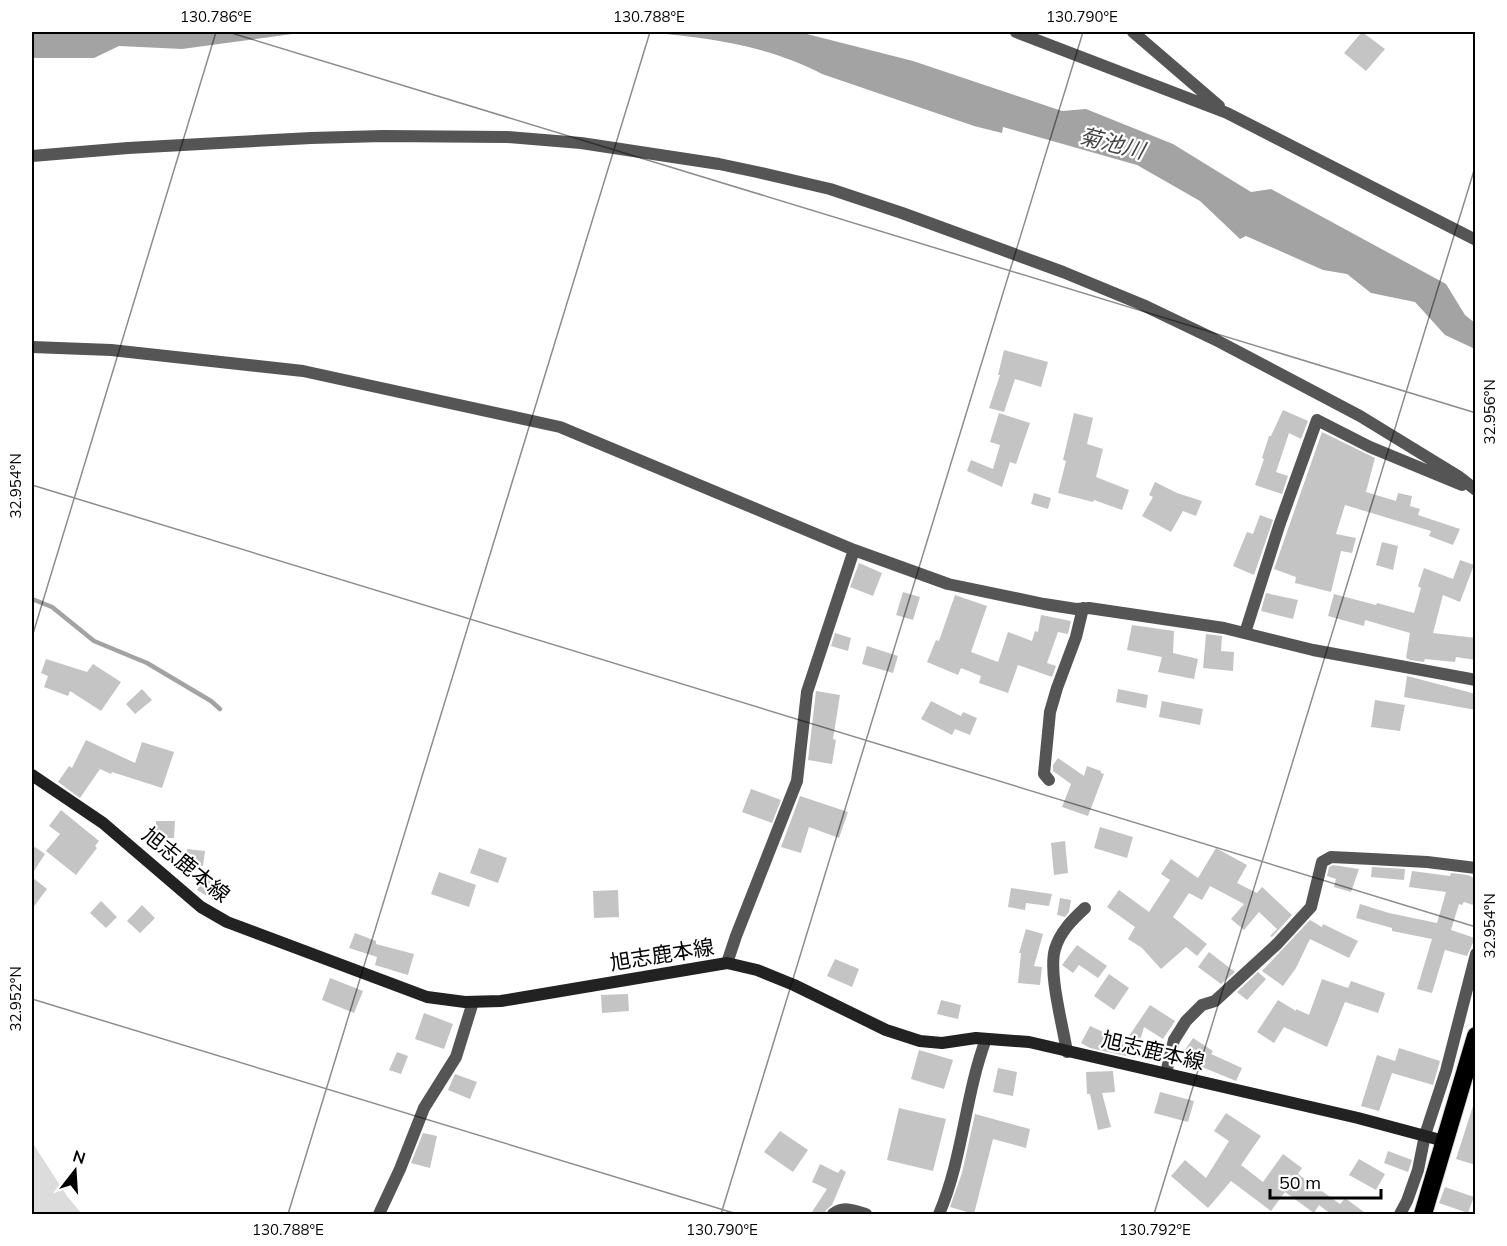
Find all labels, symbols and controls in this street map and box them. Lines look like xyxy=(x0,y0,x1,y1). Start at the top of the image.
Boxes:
text: 130.786°E xyxy=(180,7,252,26)
text: 130.788°E xyxy=(613,7,685,26)
text: 130.790°E xyxy=(1046,7,1118,26)
water label: 菊池川 xyxy=(1077,121,1149,165)
text: 32.956°N xyxy=(1480,379,1499,445)
text: 32.954°N xyxy=(6,453,25,519)
street label: 旭志鹿本線 xyxy=(138,821,236,907)
text: 32.954°N xyxy=(1480,893,1499,959)
street label: 旭志鹿本線 xyxy=(608,933,716,975)
text: 32.952°N xyxy=(6,966,25,1032)
street label: 旭志鹿本線 xyxy=(1099,1026,1207,1075)
north arrow xyxy=(45,1141,105,1201)
text: N xyxy=(71,1145,88,1168)
scale bar xyxy=(1270,1162,1381,1200)
text: 50 m xyxy=(1279,1171,1321,1194)
text: 130.788°E xyxy=(252,1220,324,1239)
text: 130.790°E xyxy=(686,1220,758,1239)
text: 130.792°E xyxy=(1119,1220,1191,1239)

